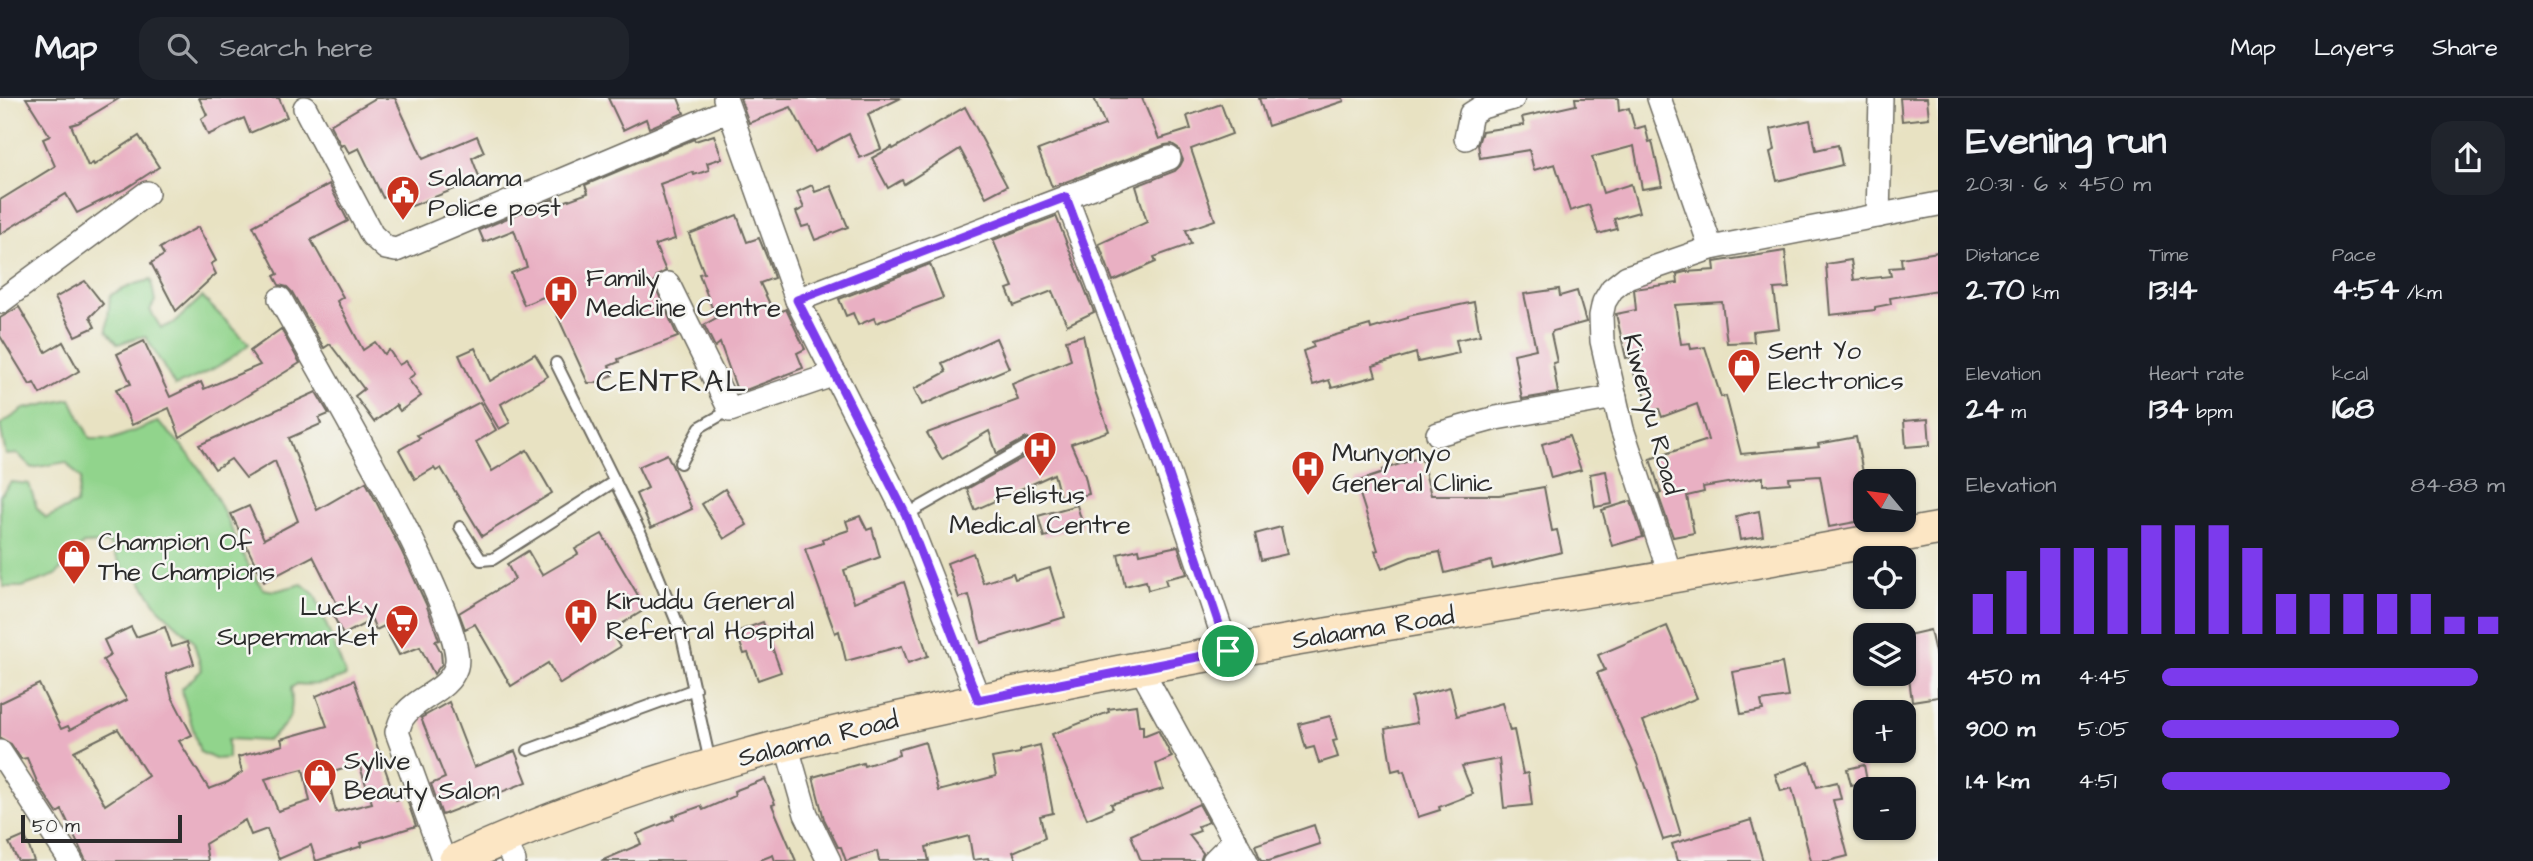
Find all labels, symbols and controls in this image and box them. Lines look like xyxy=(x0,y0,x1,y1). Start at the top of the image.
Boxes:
search box xyxy=(139,17,629,80)
text: Map xyxy=(35,25,97,71)
icon: search xyxy=(163,29,201,67)
text: Search here xyxy=(219,30,373,66)
text: Map xyxy=(2231,31,2276,65)
text: Layers xyxy=(2314,31,2394,65)
text: Share xyxy=(2432,31,2498,65)
text: Evening run xyxy=(1966,116,2167,168)
button: share xyxy=(2431,121,2505,195)
place label: Salaama Police post xyxy=(428,160,561,226)
text: 20:31 · 6 × 450 m xyxy=(1966,168,2151,200)
public building icon: Salaama Police post xyxy=(384,173,422,222)
text: Distance xyxy=(1966,242,2040,269)
text: Time xyxy=(2149,242,2189,269)
text: Pace xyxy=(2332,242,2376,269)
place label: Family Medicine Centre xyxy=(586,260,781,326)
text: 2.70 xyxy=(1966,269,2025,311)
text: 13:14 xyxy=(2149,269,2197,311)
text: 4:54 xyxy=(2332,269,2399,311)
hospital icon: Family Medicine Centre xyxy=(542,273,580,322)
text: km xyxy=(2025,280,2059,307)
text: /km xyxy=(2399,280,2442,307)
street label: Kiwenyu Road xyxy=(1611,330,1691,499)
place label: Sent Yo Electronics xyxy=(1768,333,1904,399)
shop icon: Sent Yo Electronics xyxy=(1725,346,1763,395)
district label: CENTRAL xyxy=(596,361,748,403)
text: Elevation xyxy=(1966,361,2041,388)
text: Heart rate xyxy=(2149,361,2244,388)
text: kcal xyxy=(2332,361,2368,388)
text: 24 xyxy=(1966,388,2004,430)
text: 134 xyxy=(2149,388,2189,430)
text: 168 xyxy=(2332,388,2374,430)
text: m xyxy=(2004,399,2026,426)
text: bpm xyxy=(2189,399,2232,426)
hospital icon: Felistus Medical Centre xyxy=(1021,429,1059,478)
place label: Munyonyo General Clinic xyxy=(1332,435,1493,501)
hospital icon: Munyonyo General Clinic xyxy=(1289,448,1327,497)
north arrow xyxy=(1853,469,1916,532)
map controls xyxy=(1853,469,1916,840)
text: Elevation xyxy=(1966,469,2057,501)
text: 84–88 m xyxy=(2410,469,2505,501)
place label: Felistus Medical Centre xyxy=(949,477,1131,543)
place label: Champion Of The Champions xyxy=(98,524,275,590)
shop icon: Champion Of The Champions xyxy=(55,537,93,586)
button: locate xyxy=(1853,546,1916,609)
place label: Kiruddu General Referral Hospital xyxy=(606,583,814,649)
place label: Lucky Supermarket xyxy=(217,589,378,655)
hospital icon: Kiruddu General Referral Hospital xyxy=(562,596,600,645)
street label: Salaama Road xyxy=(1289,597,1457,659)
supermarket icon: Lucky Supermarket xyxy=(383,602,421,651)
pin xyxy=(1198,621,1258,681)
button: layers xyxy=(1853,623,1916,686)
icon: arrive xyxy=(1209,632,1247,670)
text: 450 m xyxy=(1966,661,2040,693)
text: 4:45 xyxy=(2078,661,2129,693)
button: + xyxy=(1853,700,1916,763)
street label: Salaama Road xyxy=(734,702,902,776)
text: 900 m xyxy=(1966,713,2035,745)
text: 5:05 xyxy=(2078,713,2129,745)
place label: Sylive Beauty Salon xyxy=(344,743,500,811)
shop icon: Sylive Beauty Salon xyxy=(301,756,339,805)
text: 1.4 km xyxy=(1966,765,2029,797)
text: 4:51 xyxy=(2078,765,2117,797)
button: − xyxy=(1853,777,1916,840)
scale bar xyxy=(21,812,182,844)
text: 50 m xyxy=(32,813,80,840)

